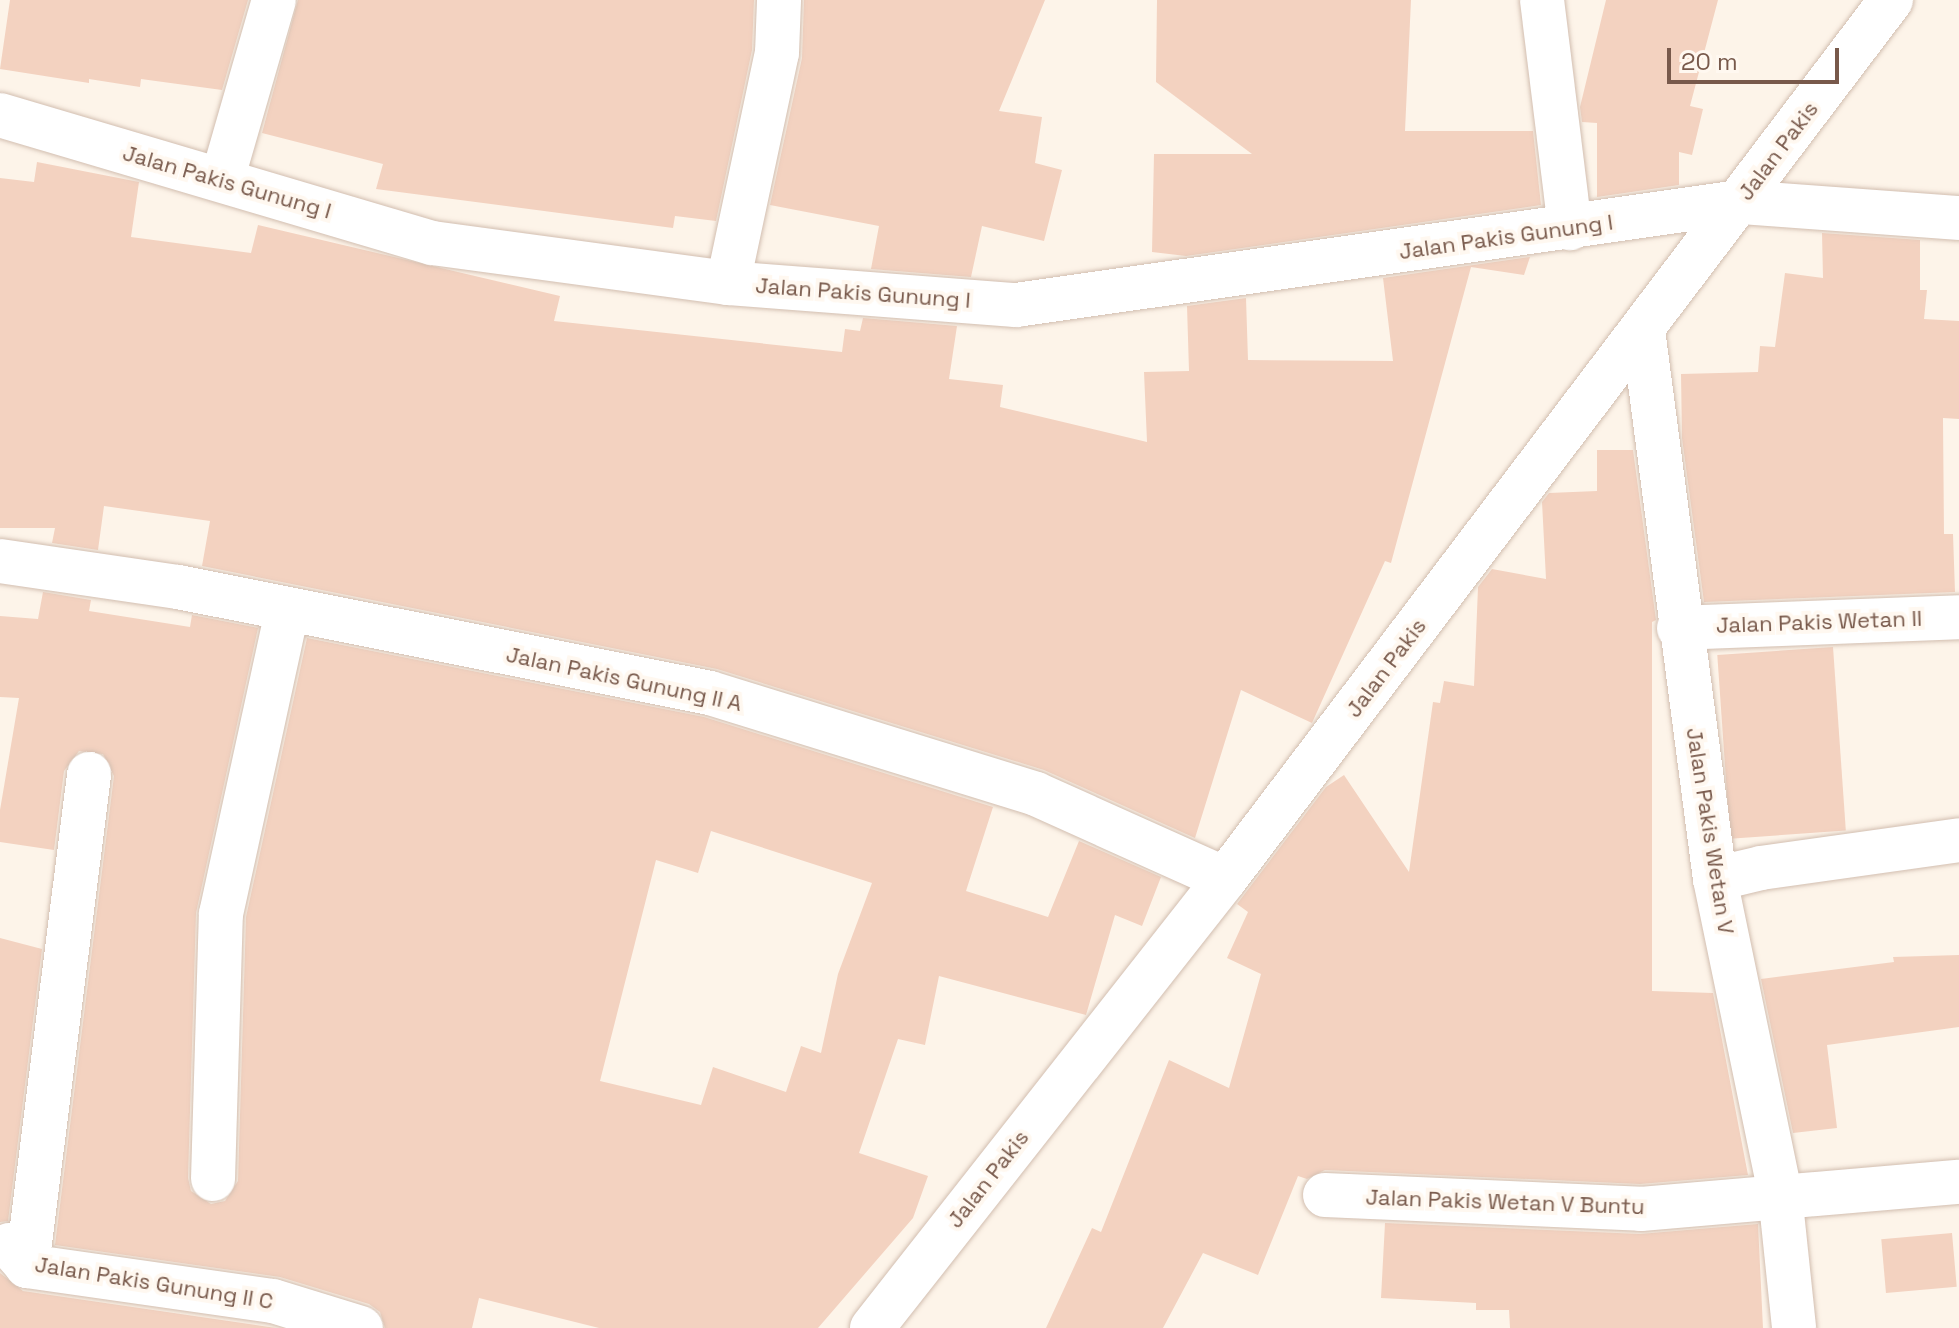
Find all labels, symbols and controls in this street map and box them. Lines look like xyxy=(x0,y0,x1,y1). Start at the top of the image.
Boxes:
scale bar xyxy=(1671,32,1843,82)
text: 20 m xyxy=(1681,46,1738,77)
street label: Jalan Pakis xyxy=(1732,96,1824,206)
street label: Jalan Pakis Gunung I xyxy=(120,140,334,224)
street label: Jalan Pakis Gunung I xyxy=(1397,209,1615,265)
street label: Jalan Pakis Gunung I xyxy=(754,272,972,314)
street label: Jalan Pakis Wetan II xyxy=(1715,605,1923,639)
street label: Jalan Pakis xyxy=(1340,613,1432,723)
street label: Jalan Pakis Gunung II A xyxy=(504,641,744,717)
street label: Jalan Pakis Wetan V xyxy=(1681,726,1739,936)
street label: Jalan Pakis xyxy=(942,1125,1034,1233)
street label: Jalan Pakis Wetan V Buntu xyxy=(1365,1184,1645,1220)
street label: Jalan Pakis Gunung II C xyxy=(33,1251,275,1315)

